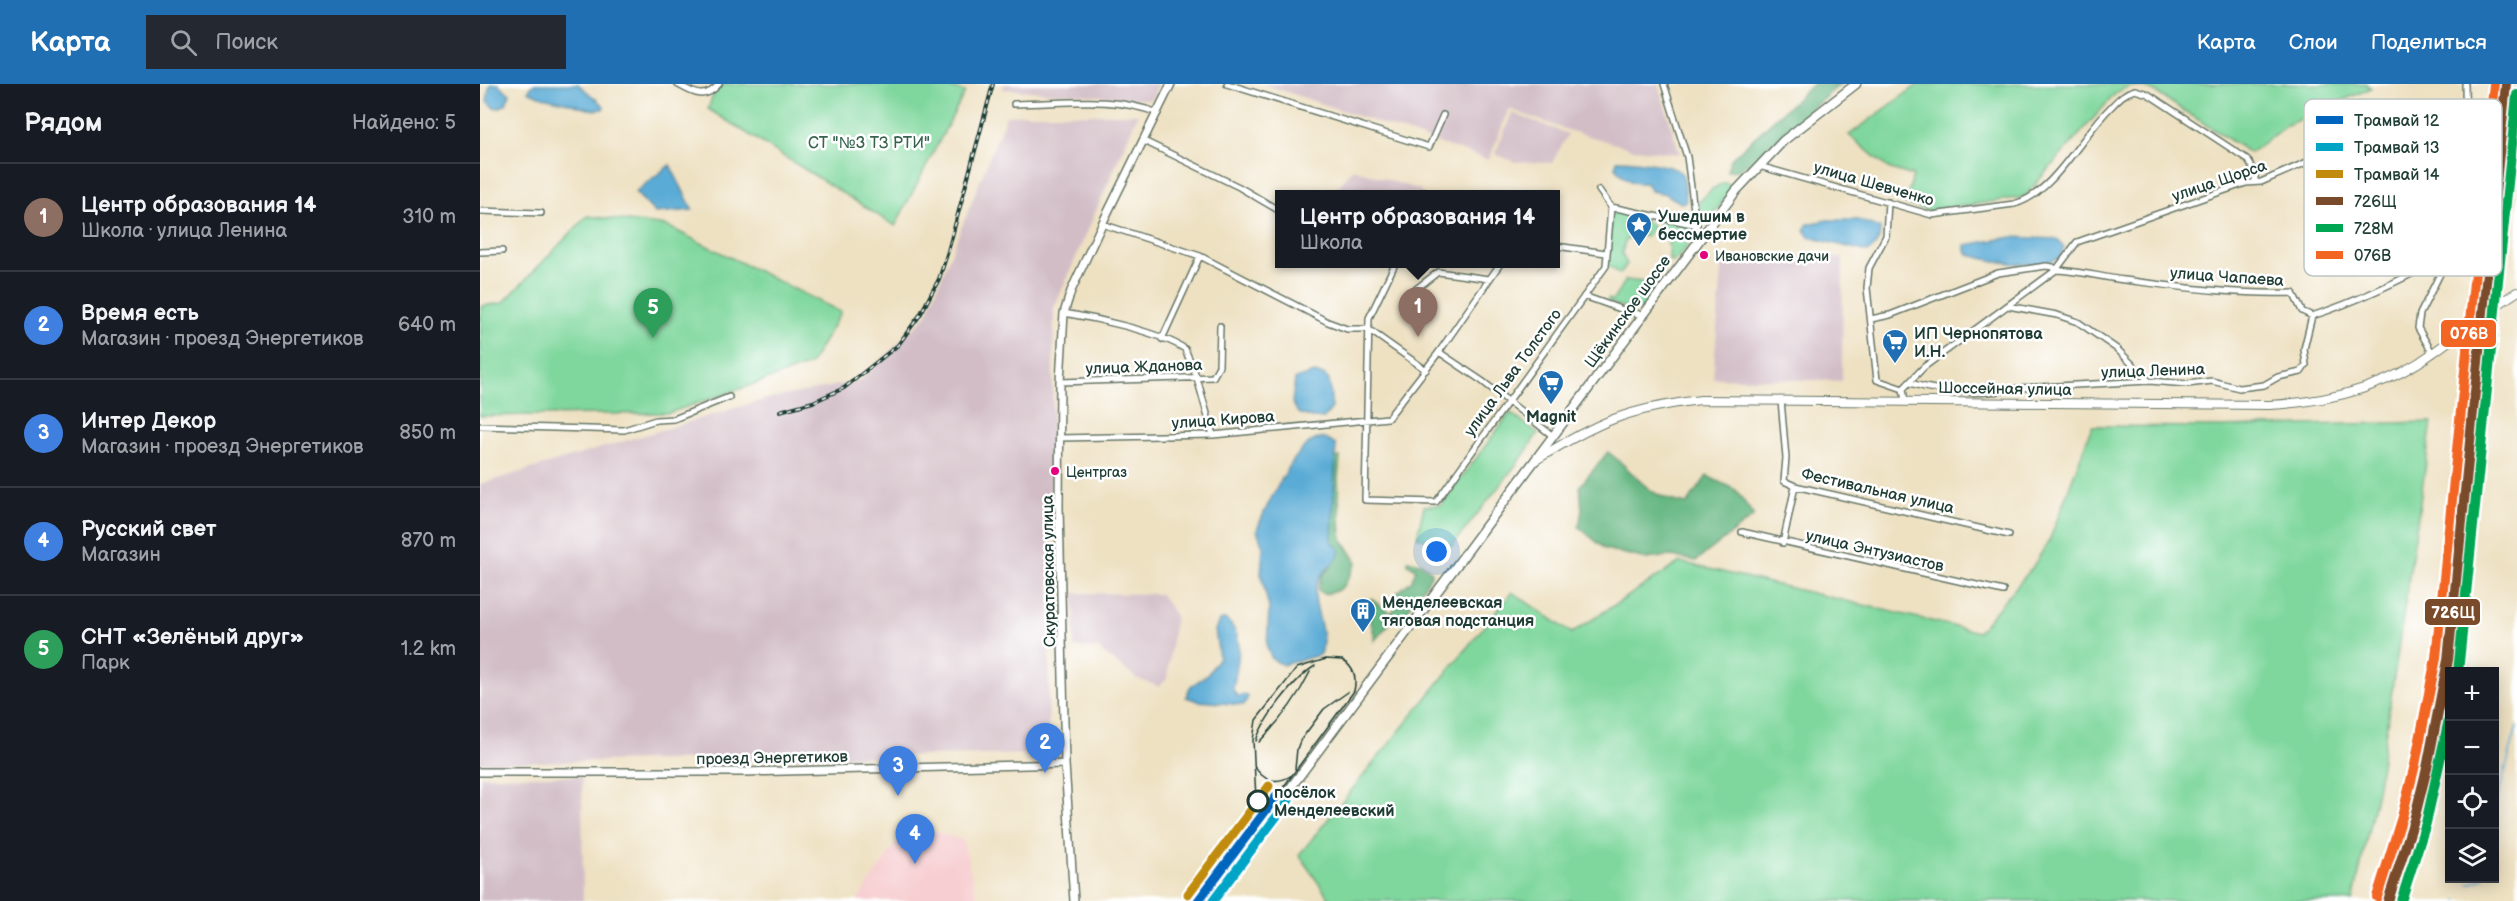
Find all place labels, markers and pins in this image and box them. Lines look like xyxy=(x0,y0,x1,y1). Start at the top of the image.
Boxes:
place label: Ушедшим в бессмертие xyxy=(1658,208,1747,245)
place icon: Ушедшим в бессмертие xyxy=(1624,210,1654,248)
place label: Ивановские дачи xyxy=(1715,248,1829,265)
marker: Ивановские дачи xyxy=(1698,249,1710,261)
pin: 5 xyxy=(634,288,672,338)
pin: 1 xyxy=(1398,288,1438,337)
place label: ИП Чернопятова И.Н. xyxy=(1914,325,2043,362)
supermarket icon: ИП Чернопятова И.Н. xyxy=(1880,327,1910,365)
supermarket icon: Magnit xyxy=(1536,368,1566,406)
place label: Magnit xyxy=(1526,408,1577,427)
place label: Центргаз xyxy=(1066,464,1127,481)
marker: Центргаз xyxy=(1049,465,1061,477)
place label: Менделеевская тяговая подстанция xyxy=(1382,594,1534,631)
building icon: Менделеевская тяговая подстанция xyxy=(1348,596,1378,634)
pin: 2 xyxy=(1026,724,1064,773)
pin: 3 xyxy=(878,746,918,796)
place label: посёлок Менделеевский xyxy=(1274,784,1394,821)
marker: посёлок Менделеевский xyxy=(1247,790,1269,812)
pin: 4 xyxy=(896,814,934,864)

